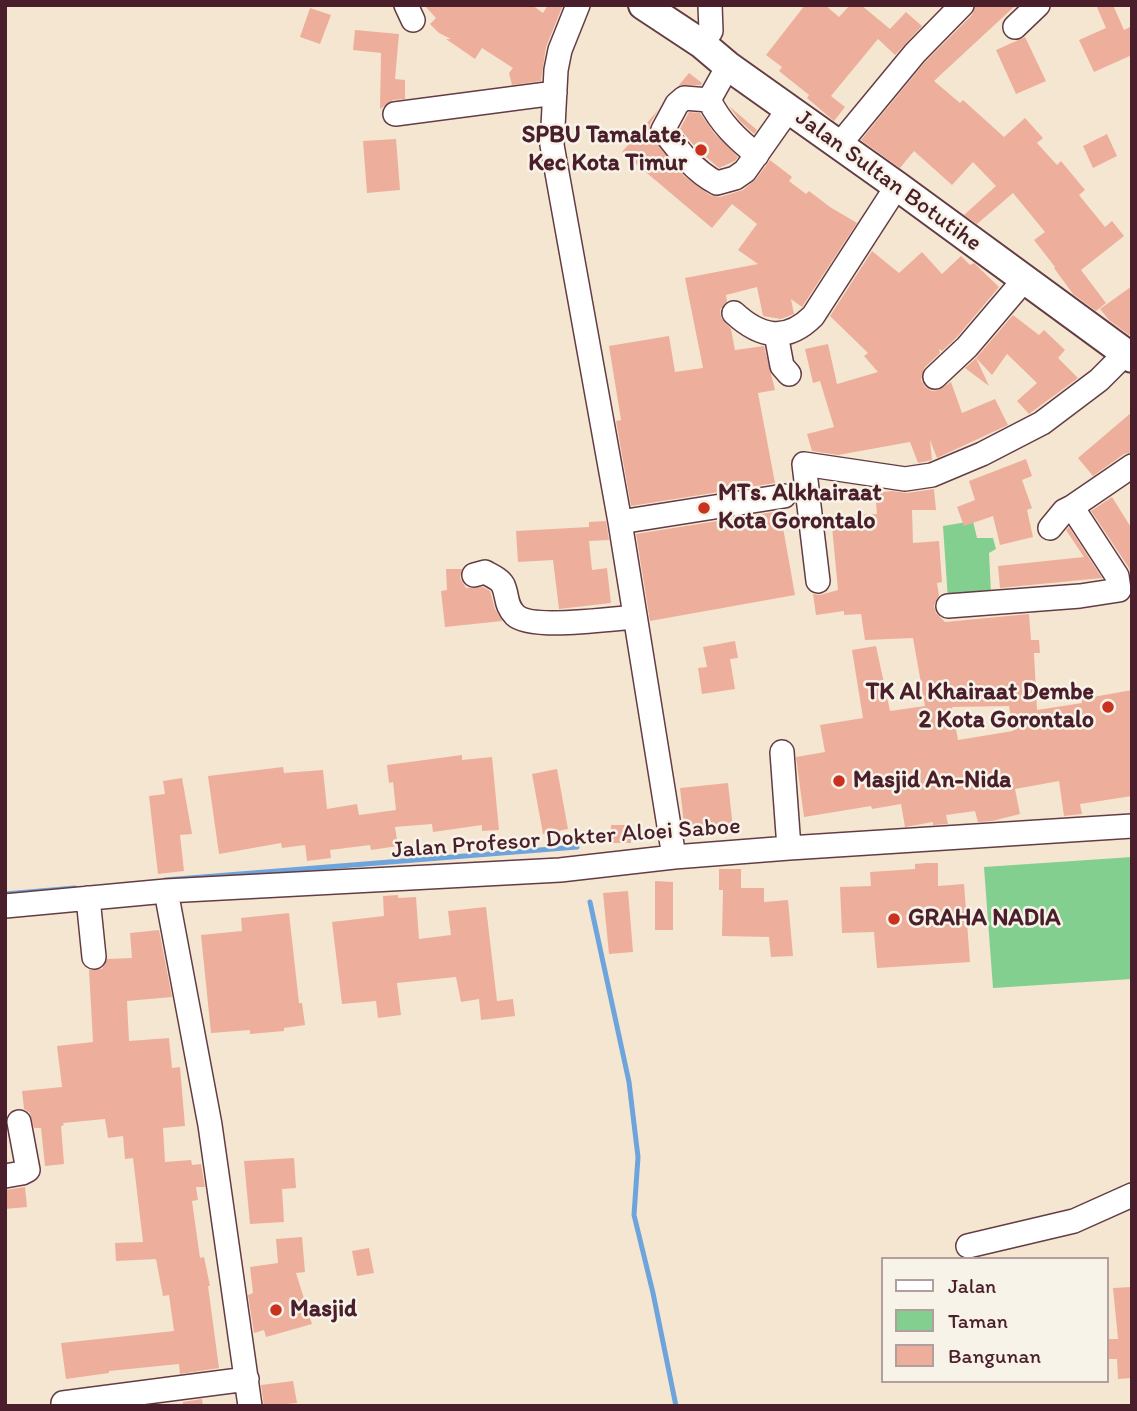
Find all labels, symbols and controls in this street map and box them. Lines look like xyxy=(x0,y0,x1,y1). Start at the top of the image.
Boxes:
street label: Jalan Sultan Botutihe xyxy=(789,104,987,258)
place label: SPBU Tamalate, Kec Kota Timur xyxy=(522,122,687,178)
marker: SPBU Tamalate, Kec Kota Timur xyxy=(693,142,709,158)
place label: MTs. Alkhairaat Kota Gorontalo xyxy=(718,480,882,536)
marker: MTs. Alkhairaat Kota Gorontalo xyxy=(696,500,712,516)
place label: TK Al Khairaat Dembe 2 Kota Gorontalo xyxy=(866,679,1094,735)
marker: TK Al Khairaat Dembe 2 Kota Gorontalo xyxy=(1100,699,1116,715)
place label: Masjid An-Nida xyxy=(853,767,1011,795)
marker: Masjid An-Nida xyxy=(831,773,847,789)
street label: Jalan Profesor Dokter Aloei Saboe xyxy=(390,812,742,866)
place label: GRAHA NADIA xyxy=(908,905,1061,933)
marker: GRAHA NADIA xyxy=(886,911,902,927)
legend xyxy=(881,1257,1109,1383)
text: Jalan xyxy=(948,1273,996,1298)
place label: Masjid xyxy=(290,1296,357,1324)
marker: Masjid xyxy=(268,1302,284,1318)
text: Taman xyxy=(948,1308,1008,1333)
text: Bangunan xyxy=(948,1343,1041,1368)

